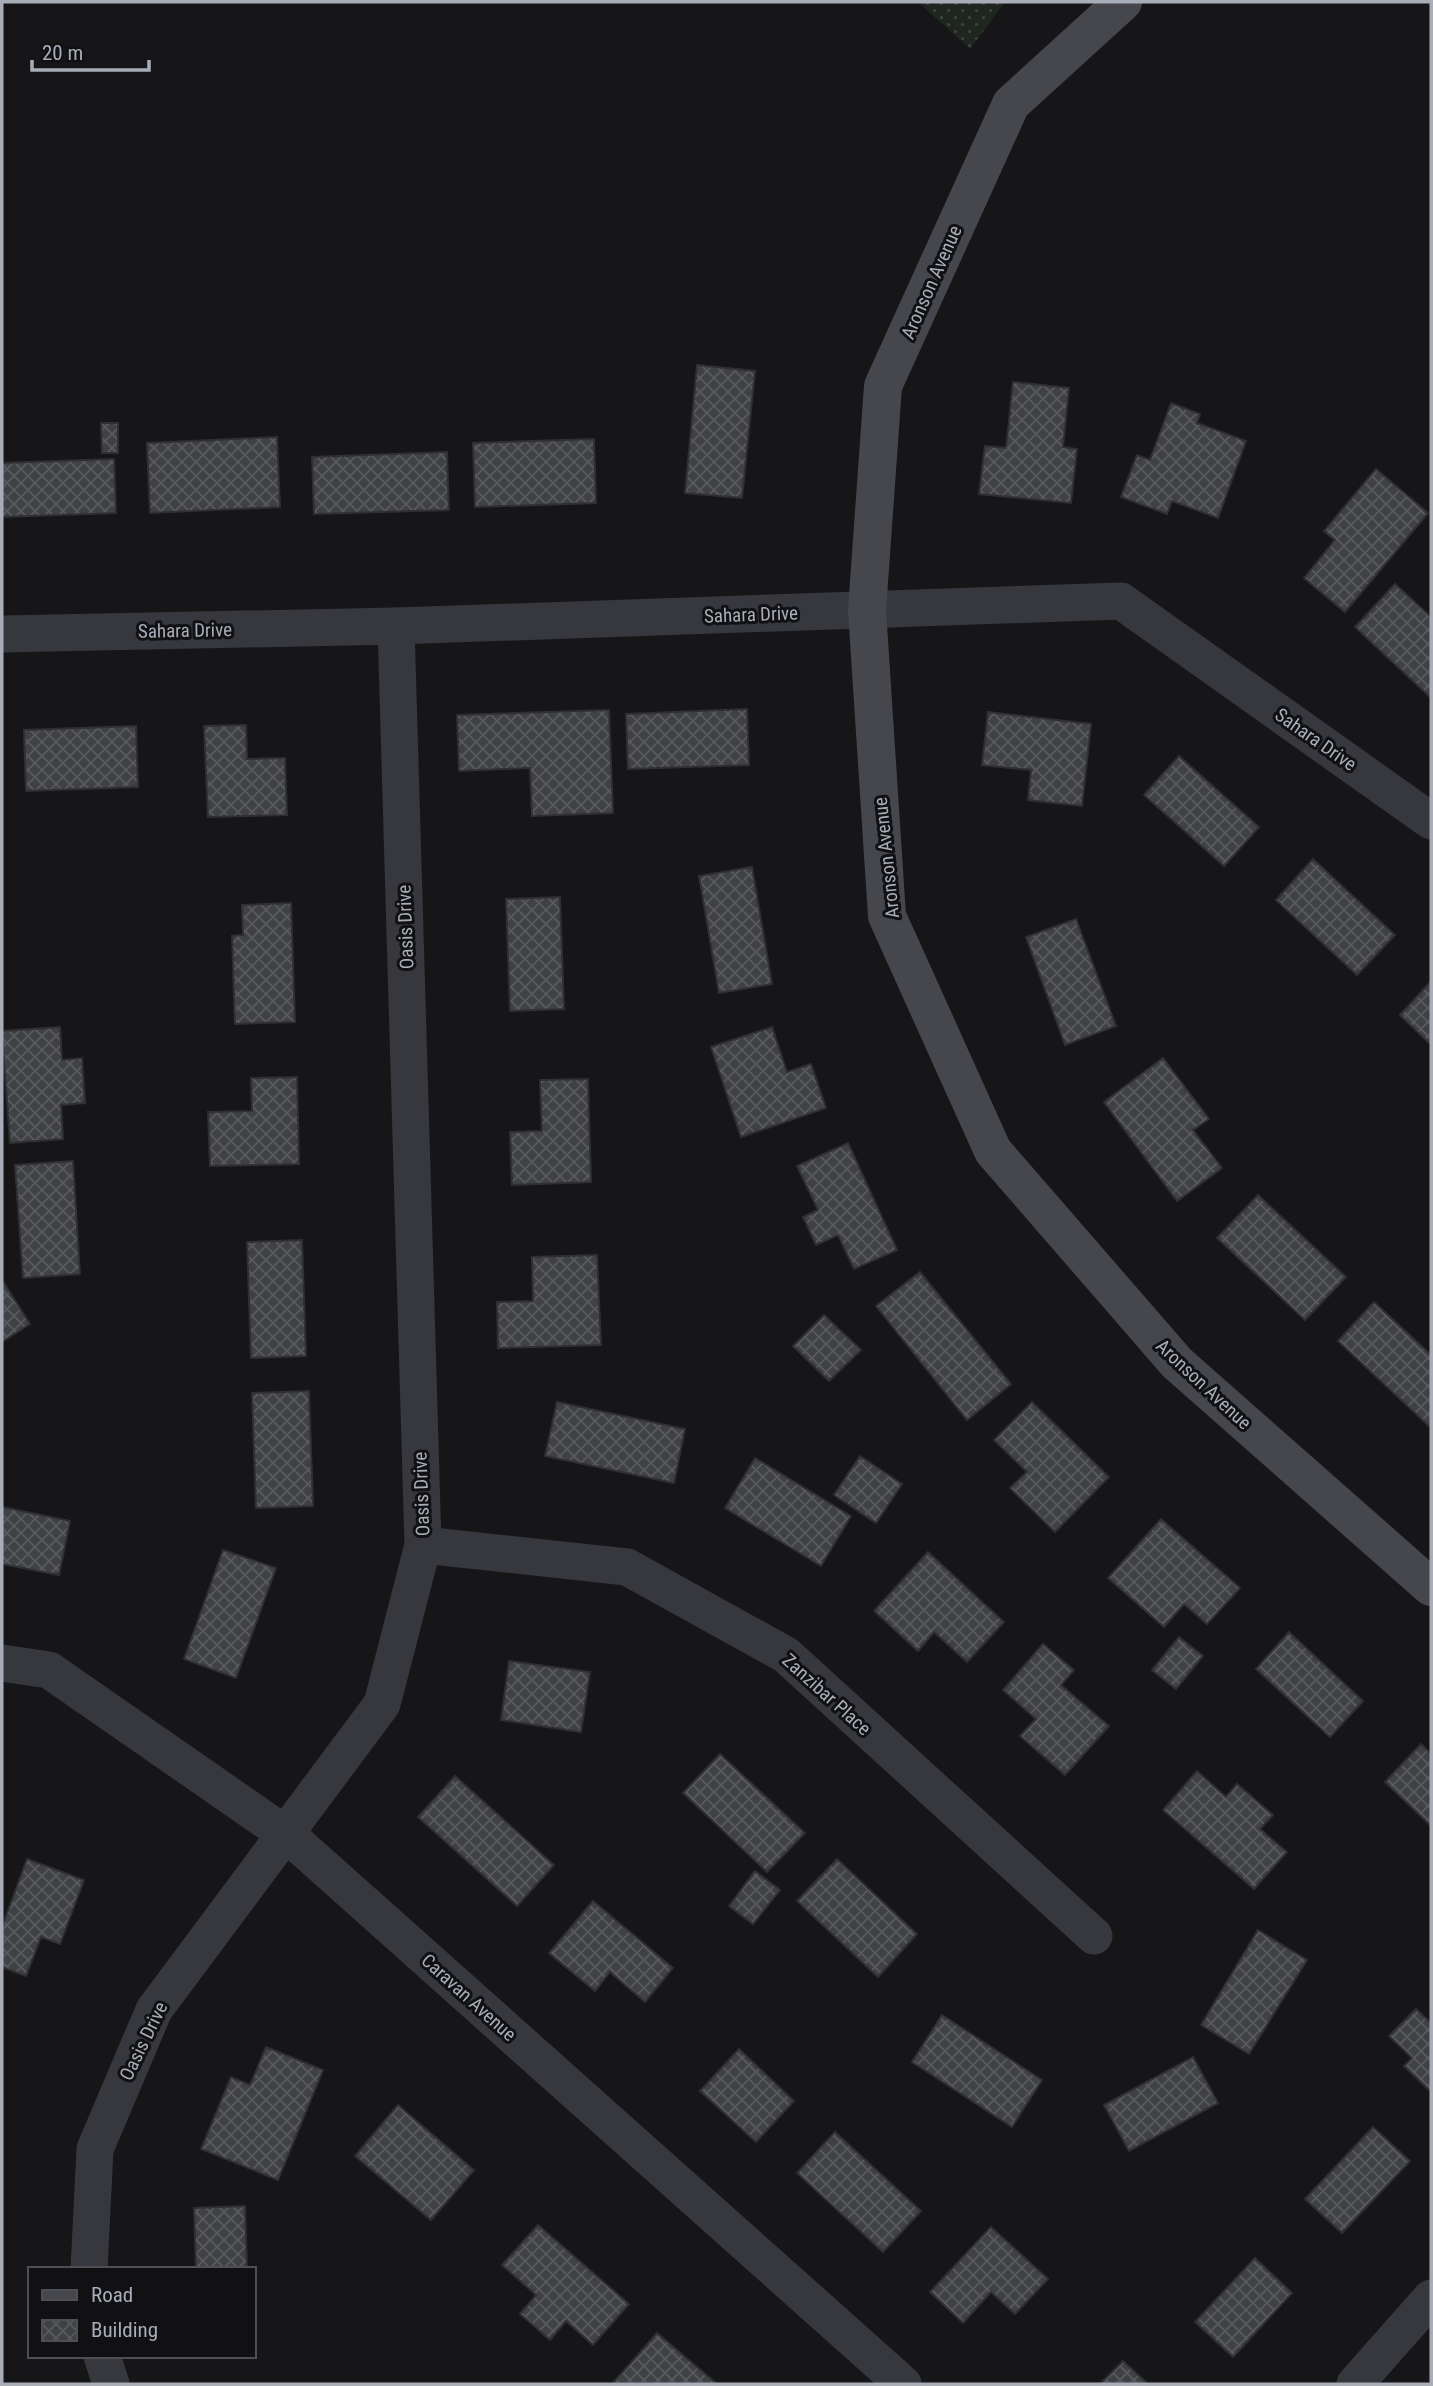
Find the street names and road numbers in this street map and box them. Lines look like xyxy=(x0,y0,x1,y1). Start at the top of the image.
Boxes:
street label: Aronson Avenue xyxy=(896,222,967,343)
street label: Sahara Drive xyxy=(704,601,798,628)
street label: Sahara Drive xyxy=(138,618,232,643)
street label: Sahara Drive xyxy=(1271,703,1361,776)
street label: Aronson Avenue xyxy=(869,796,904,920)
street label: Oasis Drive xyxy=(393,884,418,970)
street label: Aronson Avenue xyxy=(1151,1334,1256,1434)
street label: Oasis Drive xyxy=(409,1451,434,1537)
street label: Zanzibar Place xyxy=(778,1649,876,1740)
street label: Caravan Avenue xyxy=(417,1949,521,2046)
street label: Oasis Drive xyxy=(115,1998,172,2084)

